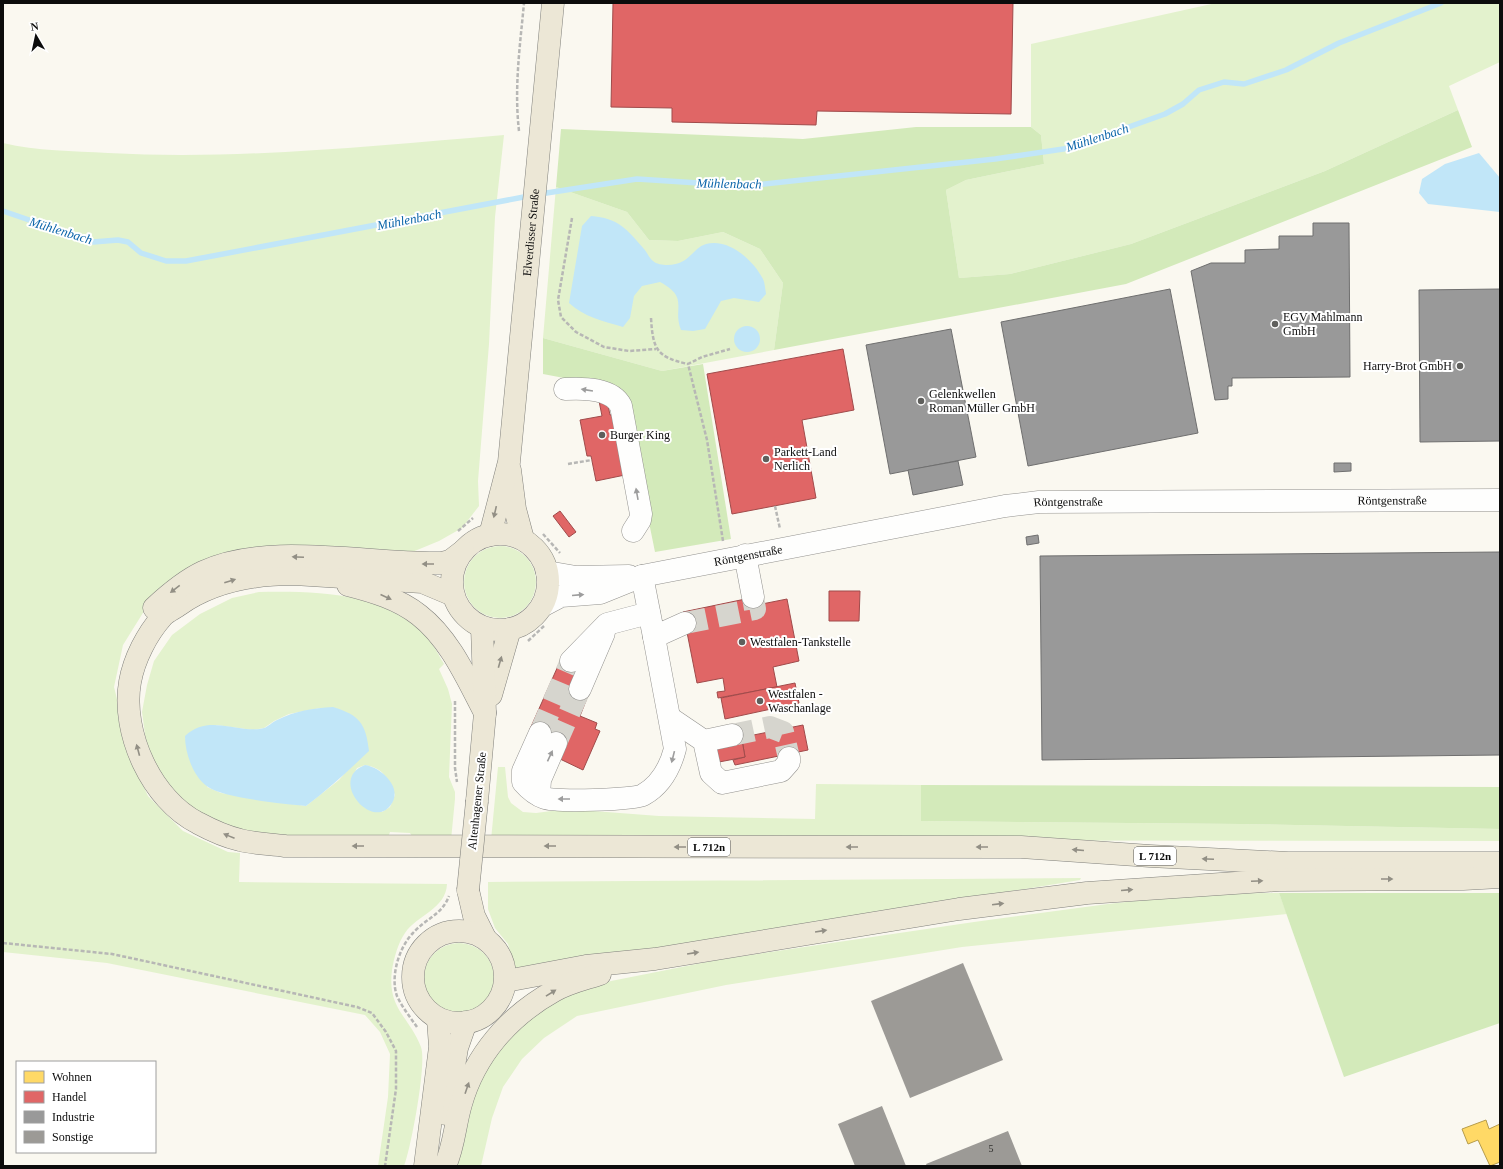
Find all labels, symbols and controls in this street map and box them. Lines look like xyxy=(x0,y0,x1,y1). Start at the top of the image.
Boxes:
north arrow xyxy=(16,16,56,56)
text: N xyxy=(30,20,39,33)
water label: Mühlenbach xyxy=(1063,120,1130,155)
water label: Mühlenbach xyxy=(695,175,762,192)
street label: Elverdisser Straße xyxy=(520,188,542,277)
water label: Mühlenbach xyxy=(375,206,442,233)
water label: Mühlenbach xyxy=(27,214,94,247)
place label: EGV Mahlmann GmbH xyxy=(1283,310,1362,338)
marker: EGV Mahlmann GmbH xyxy=(1270,319,1280,329)
place label: Harry-Brot GmbH xyxy=(1363,359,1452,373)
marker: Harry-Brot GmbH xyxy=(1455,361,1465,371)
one-way arrow xyxy=(581,387,593,393)
place label: Gelenkwellen Roman Müller GmbH xyxy=(929,387,1035,415)
marker: Gelenkwellen Roman Müller GmbH xyxy=(916,396,926,406)
place label: Burger King xyxy=(610,428,670,442)
marker: Burger King xyxy=(597,430,607,440)
place label: Parkett-Land Nerlich xyxy=(774,445,837,473)
marker: Parkett-Land Nerlich xyxy=(761,454,771,464)
one-way arrow xyxy=(634,488,640,501)
street label: Röntgenstraße xyxy=(1357,493,1427,508)
street label: Röntgenstraße xyxy=(1033,495,1103,510)
one-way arrow xyxy=(492,505,498,518)
street label: Röntgenstraße xyxy=(713,542,784,569)
one-way arrow xyxy=(291,554,304,560)
one-way arrow xyxy=(421,561,434,567)
one-way arrow xyxy=(224,578,236,584)
one-way arrow xyxy=(169,585,180,594)
one-way arrow xyxy=(572,591,584,598)
one-way arrow xyxy=(380,594,391,600)
place label: Westfalen-Tankstelle xyxy=(750,635,851,649)
marker: Westfalen-Tankstelle xyxy=(737,637,747,647)
one-way arrow xyxy=(497,656,503,668)
place label: Westfalen - Waschanlage xyxy=(768,687,831,715)
marker: Westfalen - Waschanlage xyxy=(755,696,765,706)
one-way arrow xyxy=(135,744,141,757)
one-way arrow xyxy=(547,750,553,761)
street label: Altenhagener Straße xyxy=(465,751,489,851)
one-way arrow xyxy=(670,751,676,763)
one-way arrow xyxy=(557,796,570,802)
one-way arrow xyxy=(223,832,235,838)
road number: L 712n xyxy=(688,838,730,856)
one-way arrow xyxy=(351,843,364,849)
one-way arrow xyxy=(543,843,556,849)
one-way arrow xyxy=(673,844,686,850)
one-way arrow xyxy=(845,844,858,850)
one-way arrow xyxy=(975,844,988,850)
one-way arrow xyxy=(1072,847,1084,854)
road number: L 712n xyxy=(1134,847,1176,865)
one-way arrow xyxy=(1202,855,1214,862)
one-way arrow xyxy=(1381,876,1394,882)
one-way arrow xyxy=(1251,878,1263,885)
one-way arrow xyxy=(1121,886,1133,893)
one-way arrow xyxy=(992,901,1004,907)
one-way arrow xyxy=(815,928,828,934)
one-way arrow xyxy=(687,950,699,956)
one-way arrow xyxy=(545,990,557,997)
legend xyxy=(16,1061,156,1153)
text: Wohnen xyxy=(52,1070,92,1084)
one-way arrow xyxy=(464,1082,470,1094)
text: Handel xyxy=(52,1090,87,1104)
text: Industrie xyxy=(52,1110,95,1124)
text: Sonstige xyxy=(52,1130,93,1144)
house number: 5 xyxy=(989,1143,994,1154)

